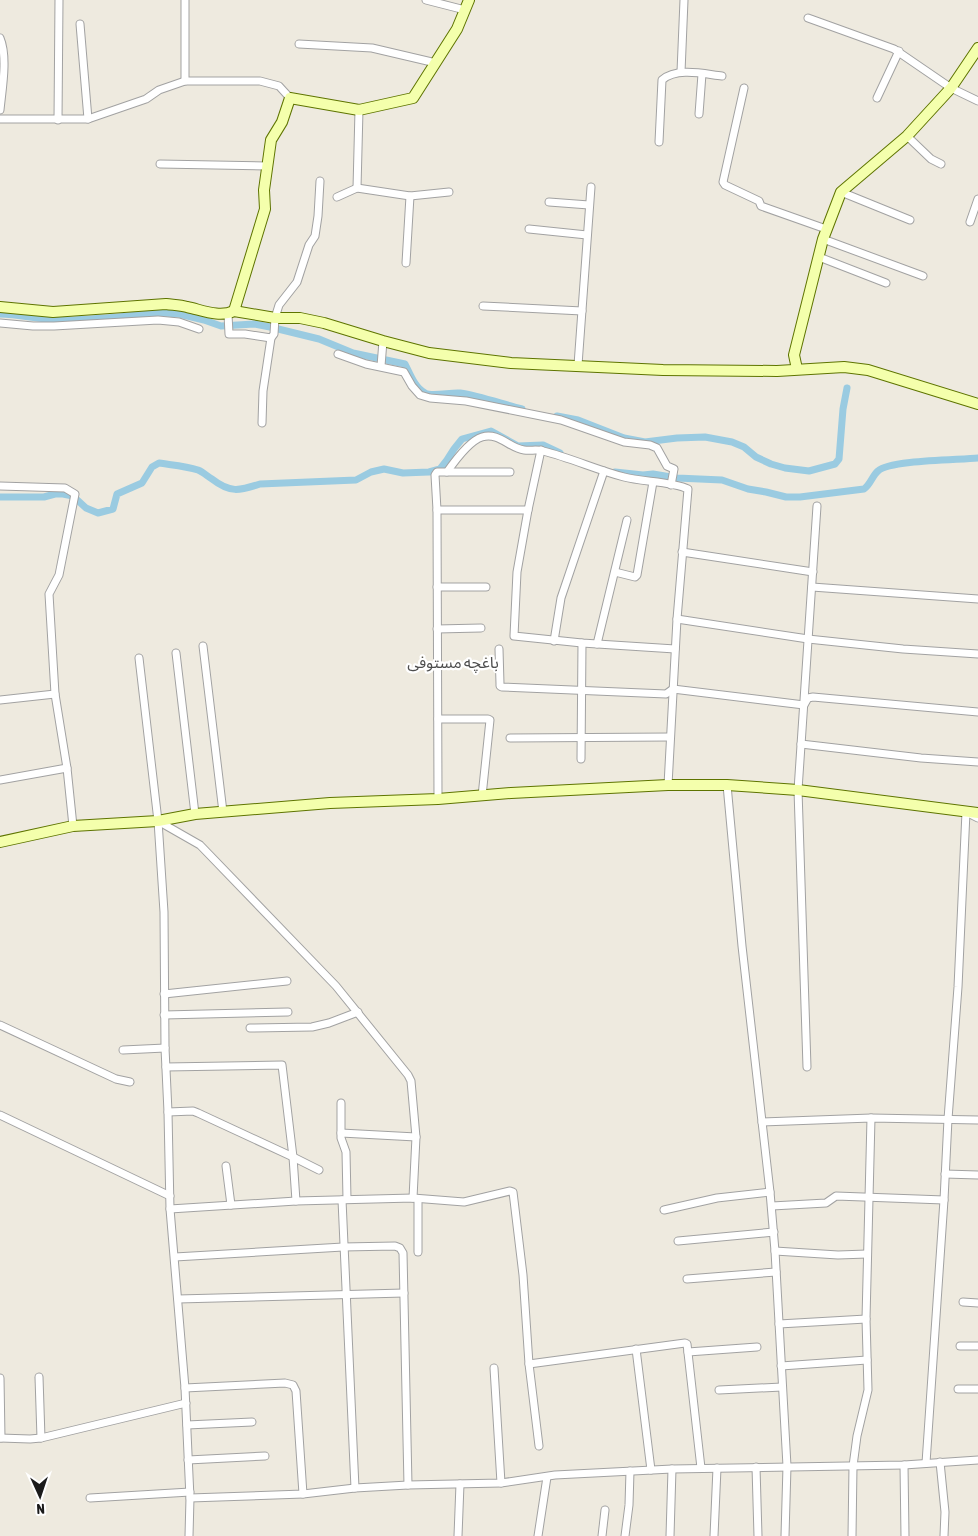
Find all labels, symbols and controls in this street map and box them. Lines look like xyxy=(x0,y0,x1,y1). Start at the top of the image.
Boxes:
district label: باغچه مستوفی xyxy=(407,653,499,673)
north arrow xyxy=(15,1471,65,1521)
text: N xyxy=(36,1501,45,1517)

